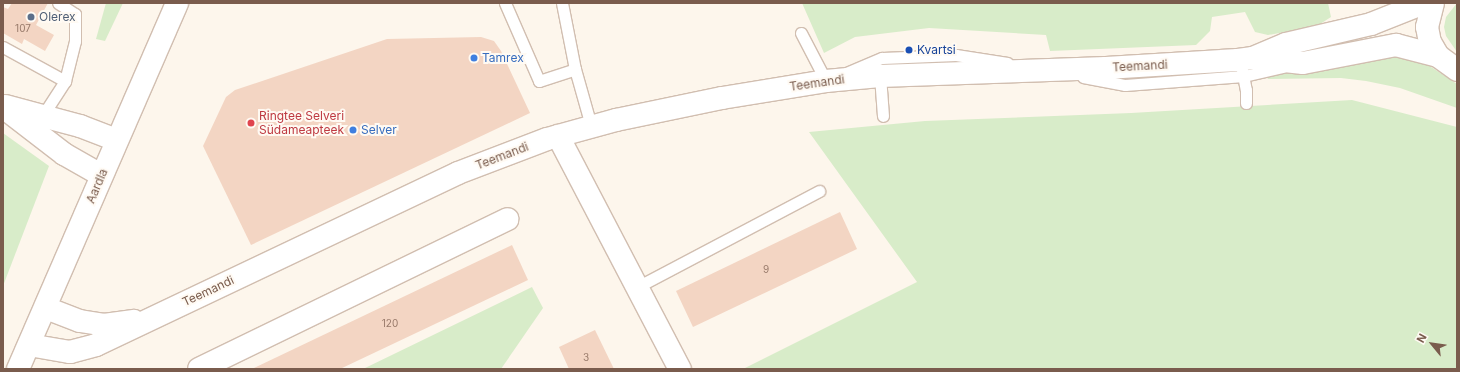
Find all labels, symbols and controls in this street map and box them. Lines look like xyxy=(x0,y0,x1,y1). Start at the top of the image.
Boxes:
place label: Olerex xyxy=(39,10,76,24)
marker: Olerex xyxy=(26,12,36,22)
house number: 107 xyxy=(15,23,31,35)
place label: Kvartsi xyxy=(917,43,956,57)
marker: Kvartsi xyxy=(904,45,914,55)
place label: Tamrex xyxy=(482,51,524,65)
marker: Tamrex xyxy=(469,53,479,63)
street label: Teemandi xyxy=(1112,57,1168,75)
street label: Teemandi xyxy=(789,72,845,94)
place label: Ringtee Selveri Südameapteek xyxy=(259,109,344,137)
marker: Ringtee Selveri Südameapteek xyxy=(246,118,256,128)
place label: Selver xyxy=(361,123,397,137)
marker: Selver xyxy=(348,125,358,135)
street label: Teemandi xyxy=(474,139,530,173)
street label: Aardla xyxy=(83,166,111,206)
house number: 9 xyxy=(763,264,769,276)
street label: Teemandi xyxy=(180,273,236,309)
house number: 120 xyxy=(382,318,398,330)
north arrow xyxy=(1412,324,1452,364)
text: N xyxy=(1413,331,1430,345)
house number: 3 xyxy=(583,352,589,364)

